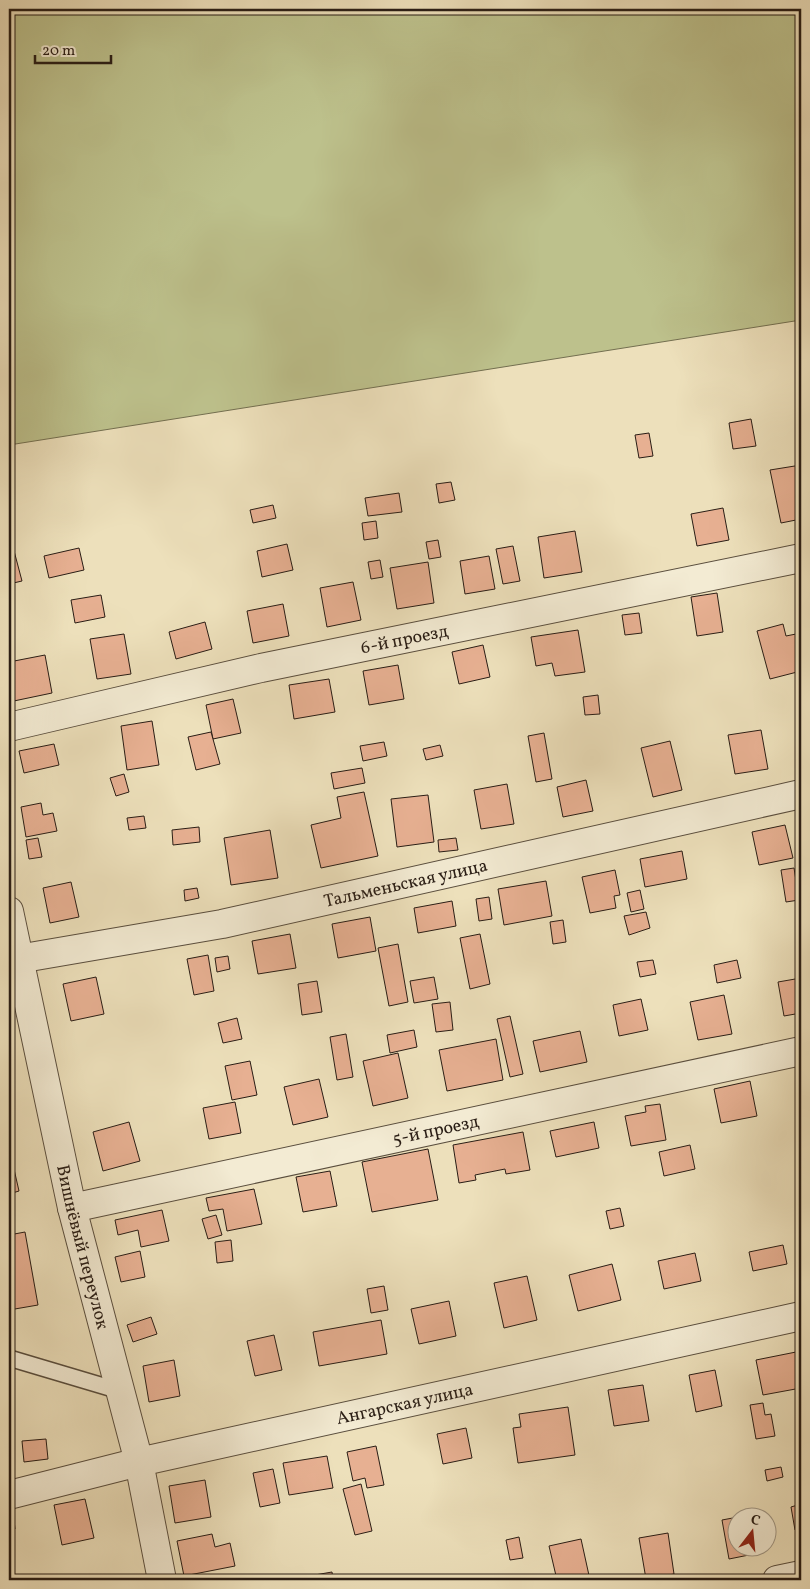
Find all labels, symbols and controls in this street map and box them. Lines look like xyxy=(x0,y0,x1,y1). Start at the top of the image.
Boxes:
scale bar xyxy=(35,32,111,64)
text: 20 m xyxy=(42,41,75,62)
street label: 6-й проезд xyxy=(359,619,451,661)
street label: Тальменьская улица xyxy=(322,854,490,915)
street label: 5-й проезд xyxy=(390,1110,481,1153)
street label: Вишнёвый переулок xyxy=(49,1163,115,1333)
street label: Ангарская улица xyxy=(334,1378,476,1432)
north arrow xyxy=(728,1506,778,1556)
text: С xyxy=(748,1511,762,1531)

